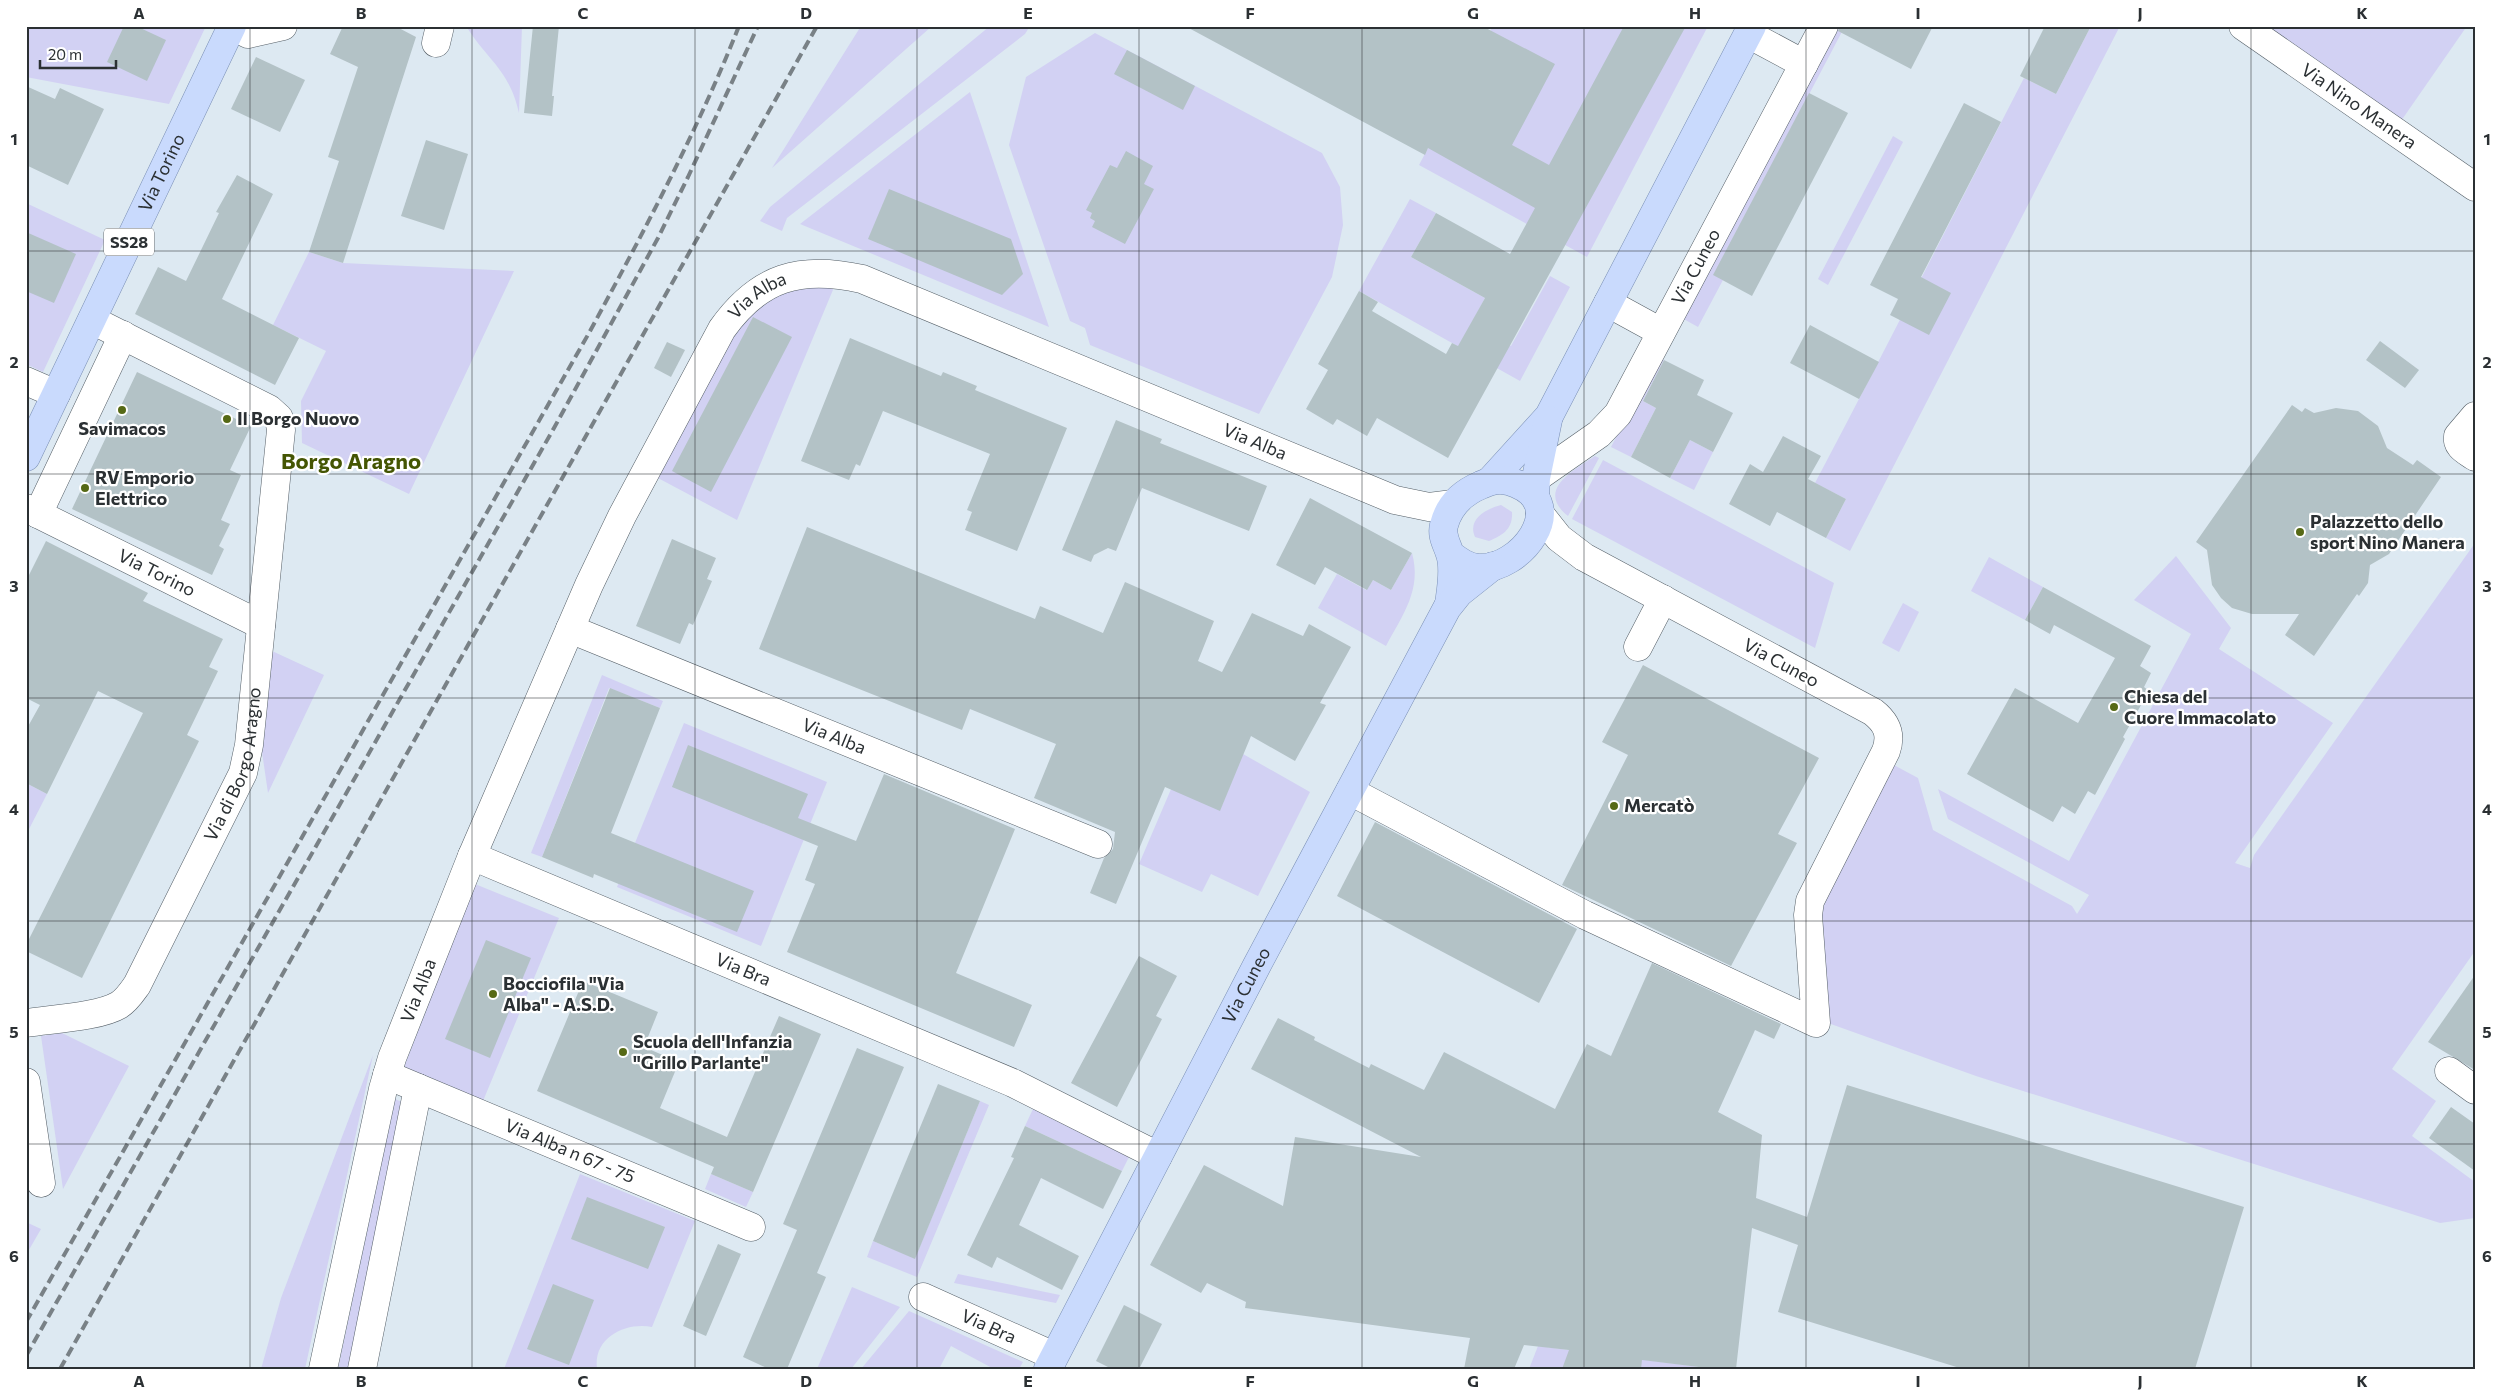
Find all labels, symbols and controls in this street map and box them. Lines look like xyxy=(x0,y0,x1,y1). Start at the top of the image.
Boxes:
text: A xyxy=(133,3,145,22)
text: B xyxy=(356,3,367,22)
text: C xyxy=(578,3,589,22)
text: D xyxy=(800,3,812,22)
text: E xyxy=(1023,3,1033,22)
text: F xyxy=(1245,3,1255,22)
text: G xyxy=(1467,3,1479,22)
text: H xyxy=(1689,3,1701,22)
text: I xyxy=(1915,3,1921,22)
text: J xyxy=(2137,3,2143,22)
text: K xyxy=(2356,3,2368,22)
scale bar xyxy=(40,38,116,70)
text: 20 m xyxy=(48,45,82,63)
street label: Via Nino Manera xyxy=(2298,58,2421,153)
text: 1 xyxy=(10,129,18,148)
text: 1 xyxy=(2483,129,2491,148)
street label: Via Torino xyxy=(133,130,189,215)
street label: Via Cuneo xyxy=(1666,225,1724,308)
road number: SS28 xyxy=(104,228,154,256)
street label: Via Alba xyxy=(723,267,789,323)
text: 2 xyxy=(9,352,19,371)
text: 2 xyxy=(2482,352,2492,371)
marker: Savimacos xyxy=(116,404,128,416)
place label: Il Borgo Nuovo xyxy=(237,407,360,429)
marker: Il Borgo Nuovo xyxy=(221,413,233,425)
place label: Savimacos xyxy=(78,417,166,439)
street label: Via Alba xyxy=(1220,418,1290,464)
district label: Borgo Aragno xyxy=(281,447,421,474)
place label: RV Emporio Elettrico xyxy=(95,466,194,509)
marker: RV Emporio Elettrico xyxy=(79,482,91,494)
place label: Palazzetto dello sport Nino Manera xyxy=(2310,510,2465,553)
marker: Palazzetto dello sport Nino Manera xyxy=(2294,526,2306,538)
street label: Via Torino xyxy=(115,544,200,601)
text: 3 xyxy=(9,576,19,595)
text: 3 xyxy=(2482,576,2492,595)
street label: Via Cuneo xyxy=(1740,633,1823,691)
place label: Chiesa del Cuore Immacolato xyxy=(2124,685,2276,728)
street label: Via di Borgo Aragno xyxy=(199,686,265,845)
marker: Chiesa del Cuore Immacolato xyxy=(2108,701,2120,713)
street label: Via Alba xyxy=(799,713,869,758)
place label: Mercatò xyxy=(1624,794,1695,816)
text: 4 xyxy=(9,799,19,818)
text: 4 xyxy=(2482,799,2492,818)
marker: Mercatò xyxy=(1608,800,1620,812)
street label: Via Cuneo xyxy=(1217,943,1275,1027)
street label: Via Bra xyxy=(713,947,774,990)
street label: Via Alba xyxy=(395,955,440,1026)
place label: Bocciofila "Via Alba" - A.S.D. xyxy=(503,972,624,1015)
marker: Bocciofila "Via Alba" - A.S.D. xyxy=(487,988,499,1000)
text: 5 xyxy=(9,1022,19,1041)
text: 5 xyxy=(2482,1022,2492,1041)
place label: Scuola dell'Infanzia "Grillo Parlante" xyxy=(633,1030,792,1073)
marker: Scuola dell'Infanzia "Grillo Parlante" xyxy=(617,1046,629,1058)
street label: Via Alba n 67 - 75 xyxy=(502,1113,638,1187)
text: 6 xyxy=(9,1246,19,1265)
text: 6 xyxy=(2482,1246,2492,1265)
street label: Via Bra xyxy=(958,1304,1020,1348)
text: A xyxy=(133,1371,145,1390)
text: B xyxy=(356,1371,367,1390)
text: C xyxy=(578,1371,589,1390)
text: D xyxy=(800,1371,812,1390)
text: E xyxy=(1023,1371,1033,1390)
text: F xyxy=(1245,1371,1255,1390)
text: G xyxy=(1467,1371,1479,1390)
text: H xyxy=(1689,1371,1701,1390)
text: I xyxy=(1915,1371,1921,1390)
text: J xyxy=(2137,1371,2143,1390)
text: K xyxy=(2356,1371,2368,1390)

